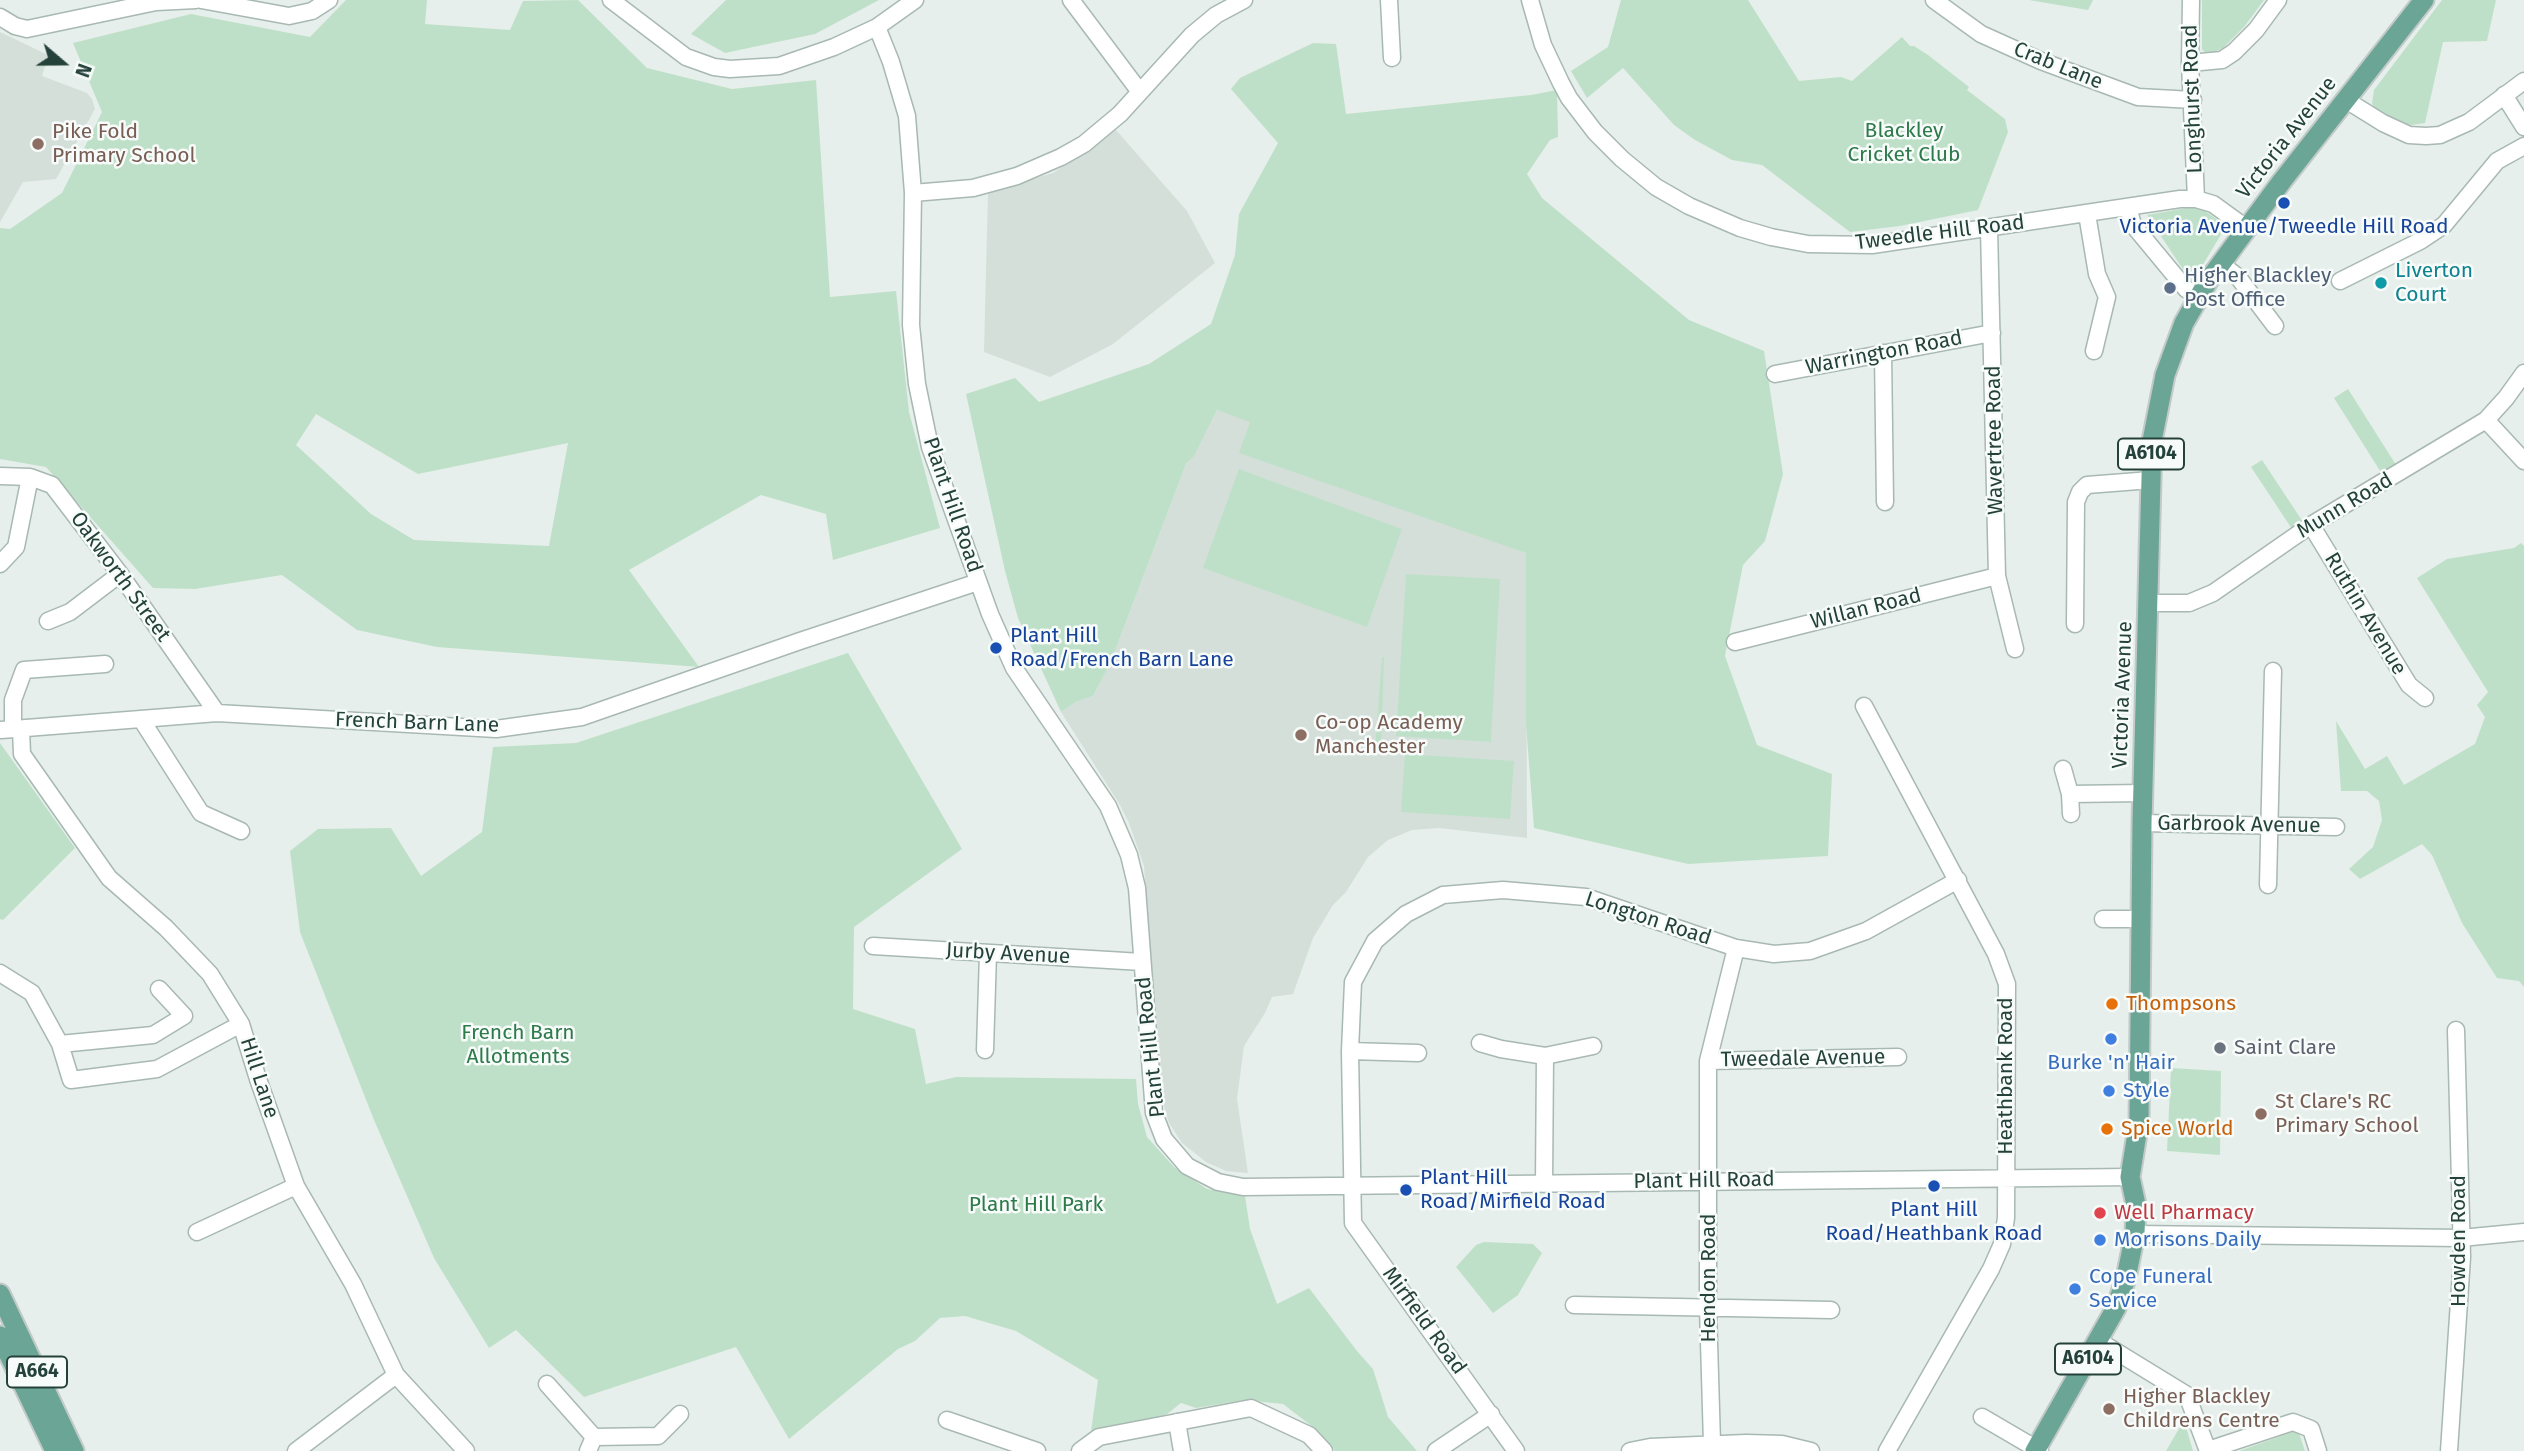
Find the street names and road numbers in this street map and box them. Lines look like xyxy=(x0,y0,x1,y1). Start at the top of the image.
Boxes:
street label: Longhurst Road xyxy=(2178,24,2208,174)
street label: Crab Lane xyxy=(2010,37,2106,95)
street label: Victoria Avenue xyxy=(2232,72,2342,204)
street label: Tweedle Hill Road xyxy=(1854,210,2026,256)
street label: Warrington Road xyxy=(1803,325,1965,381)
street label: Wavertree Road xyxy=(1981,365,2009,515)
street label: Plant Hill Road xyxy=(917,434,987,576)
road number: A6104 xyxy=(2118,438,2184,470)
street label: Munn Road xyxy=(2293,468,2397,544)
street label: Oakworth Street xyxy=(64,507,176,647)
street label: Ruthin Avenue xyxy=(2319,548,2411,680)
street label: Willan Road xyxy=(1808,583,1924,635)
street label: Victoria Avenue xyxy=(2108,621,2138,769)
street label: French Barn Lane xyxy=(334,708,500,738)
street label: Garbrook Avenue xyxy=(2157,811,2321,839)
street label: Longton Road xyxy=(1582,887,1714,951)
street label: Jurby Avenue xyxy=(945,938,1071,970)
street label: Plant Hill Road xyxy=(1131,975,1171,1119)
street label: Heathbank Road xyxy=(1993,997,2019,1155)
street label: Hill Lane xyxy=(234,1034,284,1122)
street label: Tweedale Avenue xyxy=(1720,1045,1886,1073)
street label: Plant Hill Road xyxy=(1633,1167,1775,1195)
street label: Howden Road xyxy=(2446,1175,2472,1307)
street label: Hendon Road xyxy=(1696,1213,1722,1343)
street label: Mirfield Road xyxy=(1377,1262,1471,1380)
road number: A6104 xyxy=(2055,1344,2121,1374)
road number: A664 xyxy=(7,1356,67,1388)

